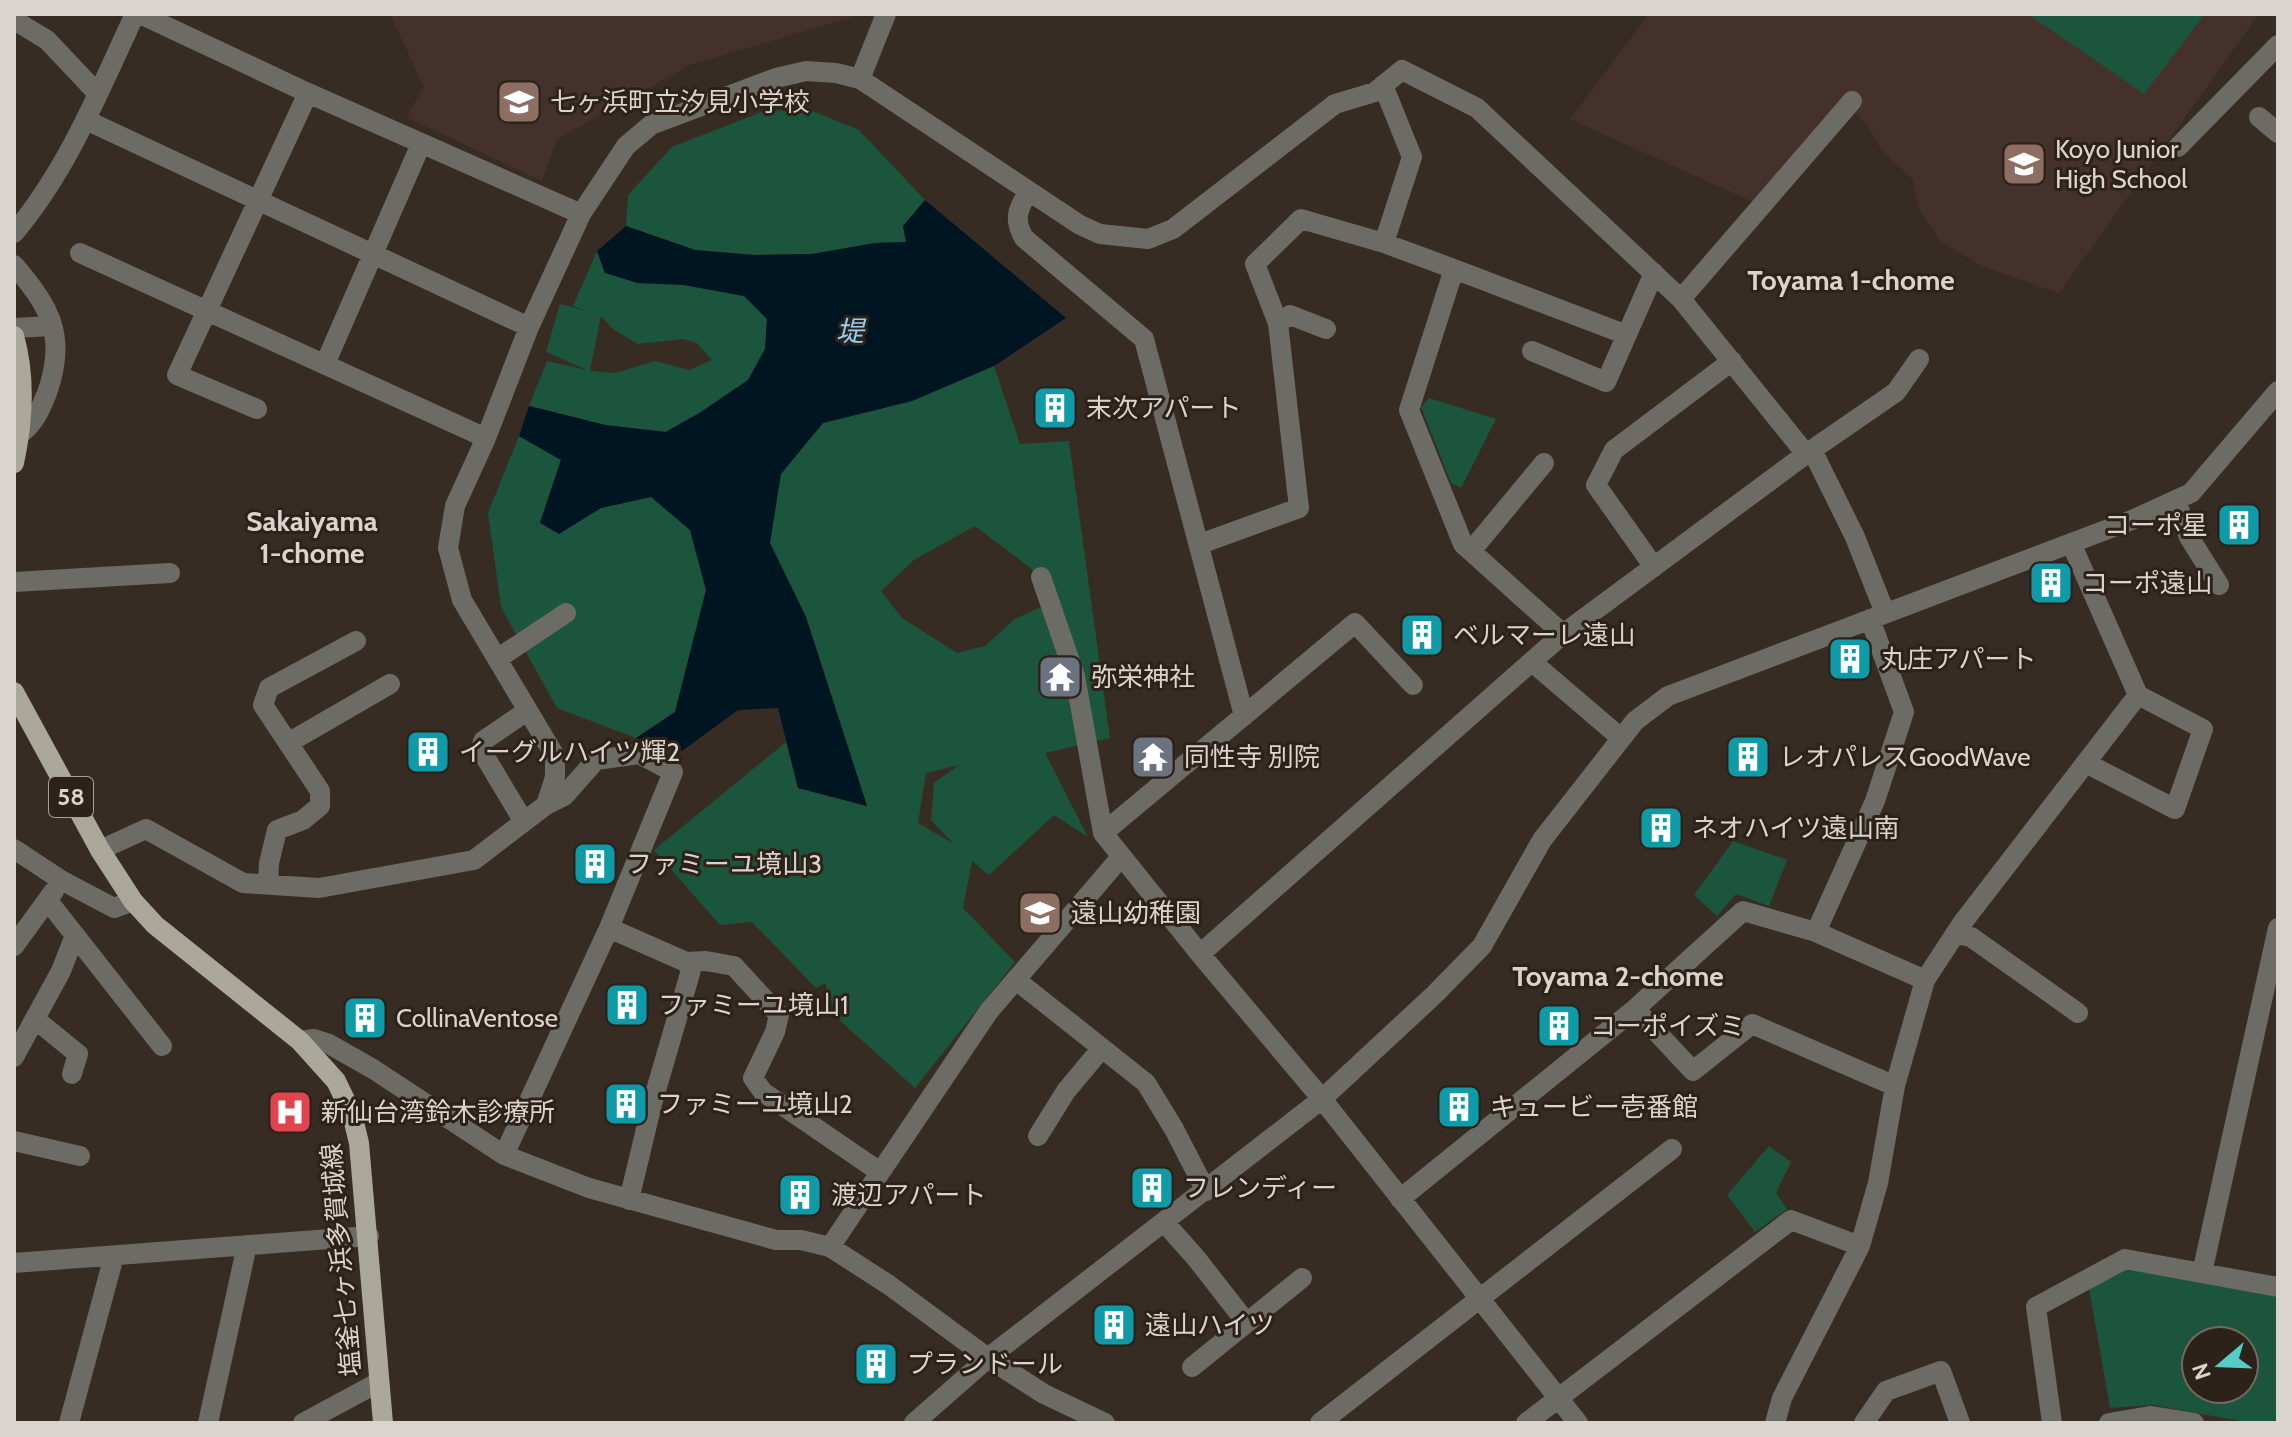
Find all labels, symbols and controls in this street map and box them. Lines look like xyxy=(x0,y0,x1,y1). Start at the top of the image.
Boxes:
school or university icon: 七ヶ浜町立汐見小学校 xyxy=(495,78,543,126)
place label: 七ヶ浜町立汐見小学校 xyxy=(550,86,810,118)
place label: Koyo Junior High School xyxy=(2055,133,2187,195)
school or university icon: Koyo Junior High School xyxy=(2000,140,2048,188)
district label: Toyama 1-chome xyxy=(1747,263,1955,297)
water label: 堤 xyxy=(836,314,867,348)
building icon: 末次アパート xyxy=(1031,384,1079,432)
place label: 末次アパート xyxy=(1086,392,1241,424)
building icon: コーポ星 xyxy=(2215,501,2263,549)
district label: Sakaiyama 1-chome xyxy=(246,504,378,570)
place label: コーポ星 xyxy=(2104,509,2208,541)
building icon: コーポ遠山 xyxy=(2027,559,2075,607)
place label: コーポ遠山 xyxy=(2082,567,2212,599)
building icon: ベルマーレ遠山 xyxy=(1398,611,1446,659)
place label: ベルマーレ遠山 xyxy=(1453,619,1635,651)
building icon: 丸庄アパート xyxy=(1826,635,1874,683)
place label: 丸庄アパート xyxy=(1881,643,2036,675)
temple icon: 弥栄神社 xyxy=(1036,653,1084,701)
place label: 弥栄神社 xyxy=(1091,661,1195,693)
building icon: イーグルハイツ輝2 xyxy=(404,728,452,776)
temple icon: 同性寺 別院 xyxy=(1129,733,1177,781)
building icon: レオパレスGoodWave xyxy=(1724,733,1772,781)
place label: イーグルハイツ輝2 xyxy=(459,736,680,768)
place label: 同性寺 別院 xyxy=(1184,741,1320,773)
place label: レオパレスGoodWave xyxy=(1779,741,2031,773)
road number: 58 xyxy=(49,777,93,817)
building icon: ネオハイツ遠山南 xyxy=(1637,804,1685,852)
place label: ネオハイツ遠山南 xyxy=(1692,812,1899,844)
building icon: ファミーユ境山3 xyxy=(571,840,619,888)
place label: ファミーユ境山3 xyxy=(626,848,822,880)
school or university icon: 遠山幼稚園 xyxy=(1016,889,1064,937)
place label: 遠山幼稚園 xyxy=(1071,897,1201,929)
district label: Toyama 2-chome xyxy=(1512,959,1724,993)
building icon: ファミーユ境山1 xyxy=(603,981,651,1029)
place label: ファミーユ境山1 xyxy=(658,989,848,1021)
building icon: CollinaVentose xyxy=(341,994,389,1042)
place label: CollinaVentose xyxy=(396,1002,558,1034)
building icon: コーポイズミ xyxy=(1535,1002,1583,1050)
place label: コーポイズミ xyxy=(1590,1010,1745,1042)
building icon: ファミーユ境山2 xyxy=(602,1080,650,1128)
building icon: キュービー壱番館 xyxy=(1435,1083,1483,1131)
hospital icon: 新仙台湾鈴木診療所 xyxy=(266,1088,314,1136)
place label: ファミーユ境山2 xyxy=(657,1088,853,1120)
place label: キュービー壱番館 xyxy=(1490,1091,1698,1123)
place label: 新仙台湾鈴木診療所 xyxy=(321,1096,555,1128)
street label: 塩釜七ヶ浜多賀城線 xyxy=(315,1142,367,1378)
building icon: フレンディー xyxy=(1128,1164,1176,1212)
building icon: 渡辺アパート xyxy=(776,1171,824,1219)
place label: フレンディー xyxy=(1183,1172,1337,1204)
place label: 渡辺アパート xyxy=(831,1179,986,1211)
building icon: 遠山ハイツ xyxy=(1090,1301,1138,1349)
place label: 遠山ハイツ xyxy=(1145,1309,1274,1341)
north arrow xyxy=(2180,1325,2260,1405)
building icon: プランドール xyxy=(852,1340,900,1388)
place label: プランドール xyxy=(907,1348,1063,1380)
text: N xyxy=(2186,1360,2217,1383)

